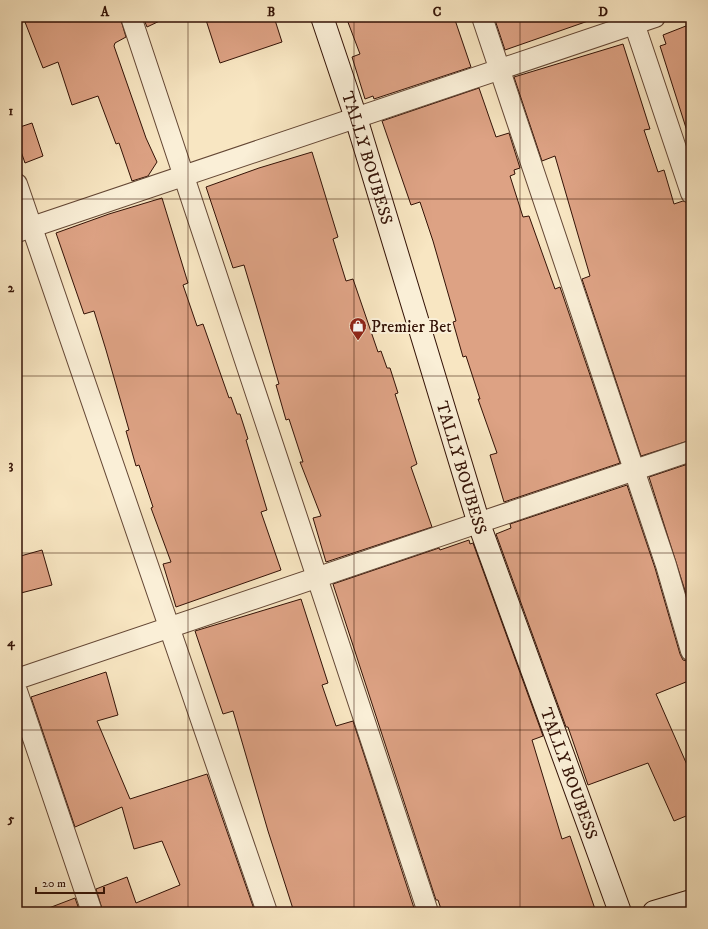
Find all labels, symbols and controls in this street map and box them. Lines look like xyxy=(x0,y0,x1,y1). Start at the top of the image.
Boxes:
text: A xyxy=(100,4,110,20)
text: B xyxy=(267,4,275,20)
text: C xyxy=(433,4,442,20)
text: D xyxy=(598,4,608,20)
street label: TALLY BOUBESS xyxy=(336,89,398,227)
text: 1 xyxy=(9,103,14,119)
text: 2 xyxy=(8,280,15,296)
shop icon: Premier Bet xyxy=(348,316,368,341)
place label: Premier Bet xyxy=(371,316,452,338)
street label: TALLY BOUBESS xyxy=(430,399,492,538)
text: 3 xyxy=(9,457,14,473)
text: 4 xyxy=(6,634,15,651)
street label: TALLY BOUBESS xyxy=(535,705,603,842)
text: 5 xyxy=(7,811,15,827)
scale bar xyxy=(36,869,104,895)
text: 20 m xyxy=(42,876,66,891)

